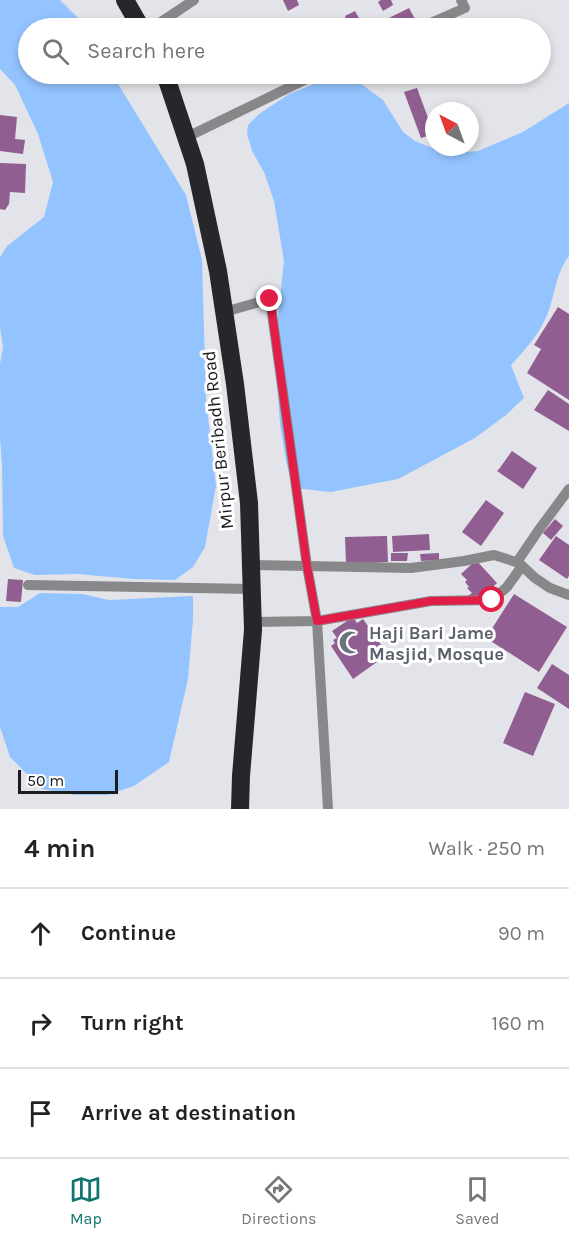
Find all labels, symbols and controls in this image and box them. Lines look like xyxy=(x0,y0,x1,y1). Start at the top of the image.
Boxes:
search box xyxy=(18,18,551,84)
icon: search xyxy=(39,35,72,68)
text: Search here xyxy=(87,38,205,64)
north arrow xyxy=(425,102,479,156)
route end xyxy=(256,285,282,311)
street label: Mirpur Beribadh Road xyxy=(198,350,238,530)
route start xyxy=(478,586,504,612)
place label: Haji Bari Jame Masjid, Mosque xyxy=(369,622,504,665)
mosque icon: Haji Bari Jame Masjid, Mosque xyxy=(338,630,364,656)
scale bar xyxy=(18,767,118,794)
text: 50 m xyxy=(27,771,64,790)
text: 4 min xyxy=(24,833,95,864)
text: Walk · 250 m xyxy=(429,837,545,860)
icon: ahead xyxy=(24,917,57,950)
text: Continue xyxy=(81,920,176,946)
text: 90 m xyxy=(498,922,545,945)
icon: right xyxy=(24,1007,57,1040)
text: Turn right xyxy=(81,1010,184,1036)
text: 160 m xyxy=(492,1012,545,1035)
icon: arrive xyxy=(24,1097,57,1130)
text: Arrive at destination xyxy=(81,1100,296,1126)
tab: Map xyxy=(69,1173,102,1228)
tab: Directions xyxy=(241,1173,316,1228)
tab: Saved xyxy=(455,1173,500,1228)

